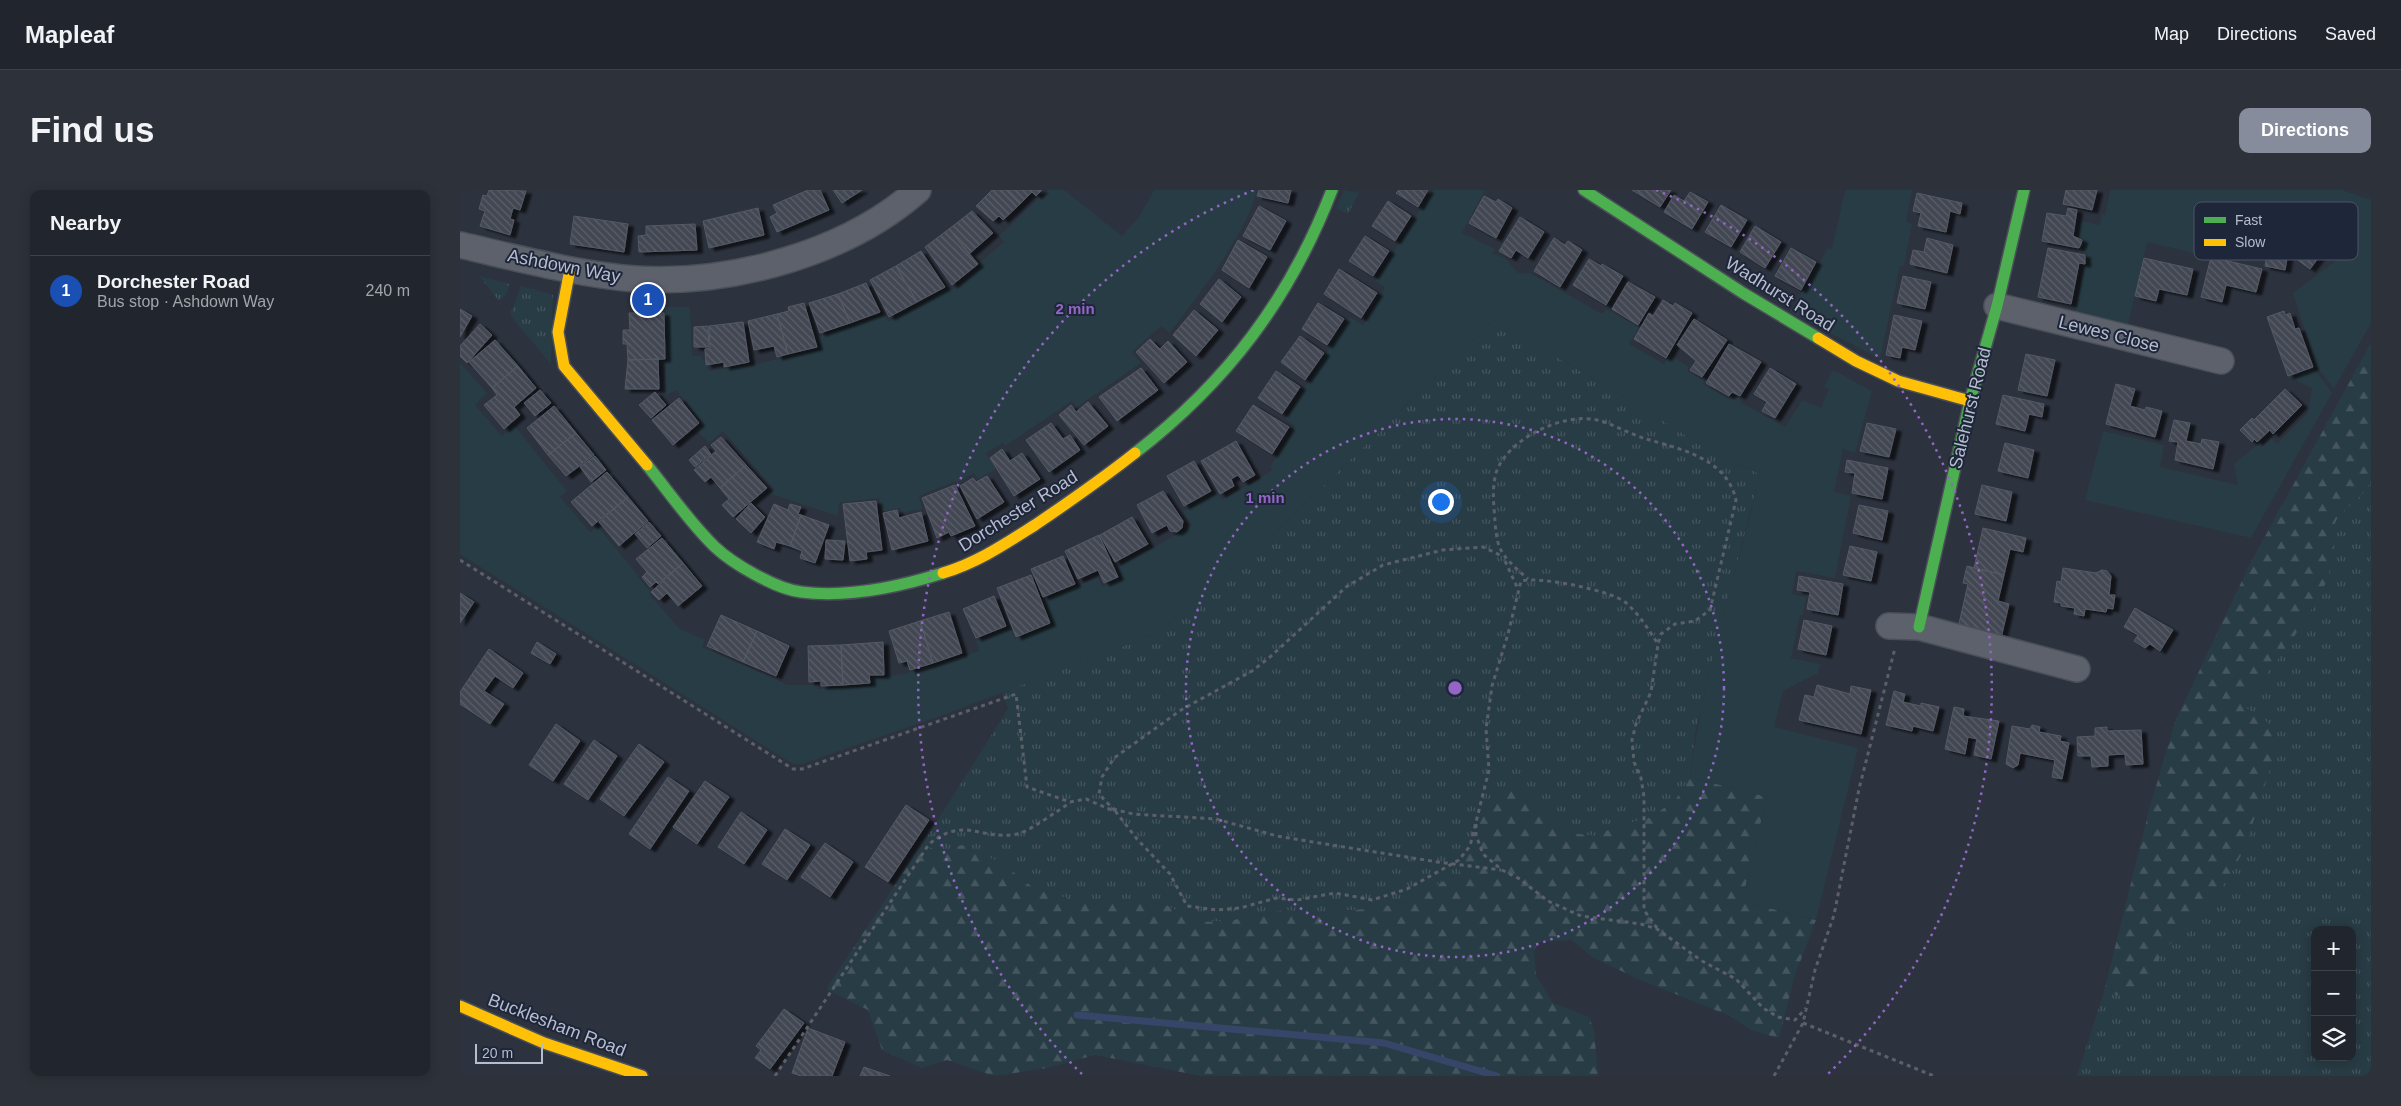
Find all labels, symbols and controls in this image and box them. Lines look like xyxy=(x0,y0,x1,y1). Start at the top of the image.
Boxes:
text: Mapleaf xyxy=(25,21,114,48)
text: Map xyxy=(2154,24,2189,44)
text: Directions xyxy=(2217,24,2297,44)
text: Saved xyxy=(2325,24,2376,44)
button: Directions xyxy=(2239,108,2371,153)
text: Find us xyxy=(30,110,154,149)
legend xyxy=(2194,202,2358,260)
text: Nearby xyxy=(50,211,121,234)
text: Fast xyxy=(2235,212,2262,228)
text: Slow xyxy=(2235,234,2266,250)
street label: Ashdown Way xyxy=(506,245,622,287)
street label: Wadhurst Road xyxy=(1722,253,1838,335)
text: Dorchester Road xyxy=(97,271,250,292)
pin: 1 xyxy=(632,281,664,319)
text: 1 xyxy=(62,282,70,299)
text: 240 m xyxy=(366,282,410,299)
text: Bus stop · Ashdown Way xyxy=(97,293,274,310)
text: 2 min xyxy=(1055,300,1095,317)
street label: Lewes Close xyxy=(2057,312,2161,356)
street label: Salehurst Road xyxy=(1945,345,1995,471)
street label: Dorchester Road xyxy=(955,466,1081,556)
text: 1 min xyxy=(1245,489,1285,506)
your location xyxy=(1428,489,1454,515)
centre of rings xyxy=(1446,679,1464,697)
map controls xyxy=(2311,926,2356,1061)
button: + xyxy=(2311,926,2356,971)
button: − xyxy=(2311,971,2356,1016)
street label: Bucklesham Road xyxy=(485,989,629,1061)
button: layers xyxy=(2311,1016,2356,1061)
scale bar xyxy=(475,1041,542,1064)
text: 20 m xyxy=(482,1045,513,1061)

